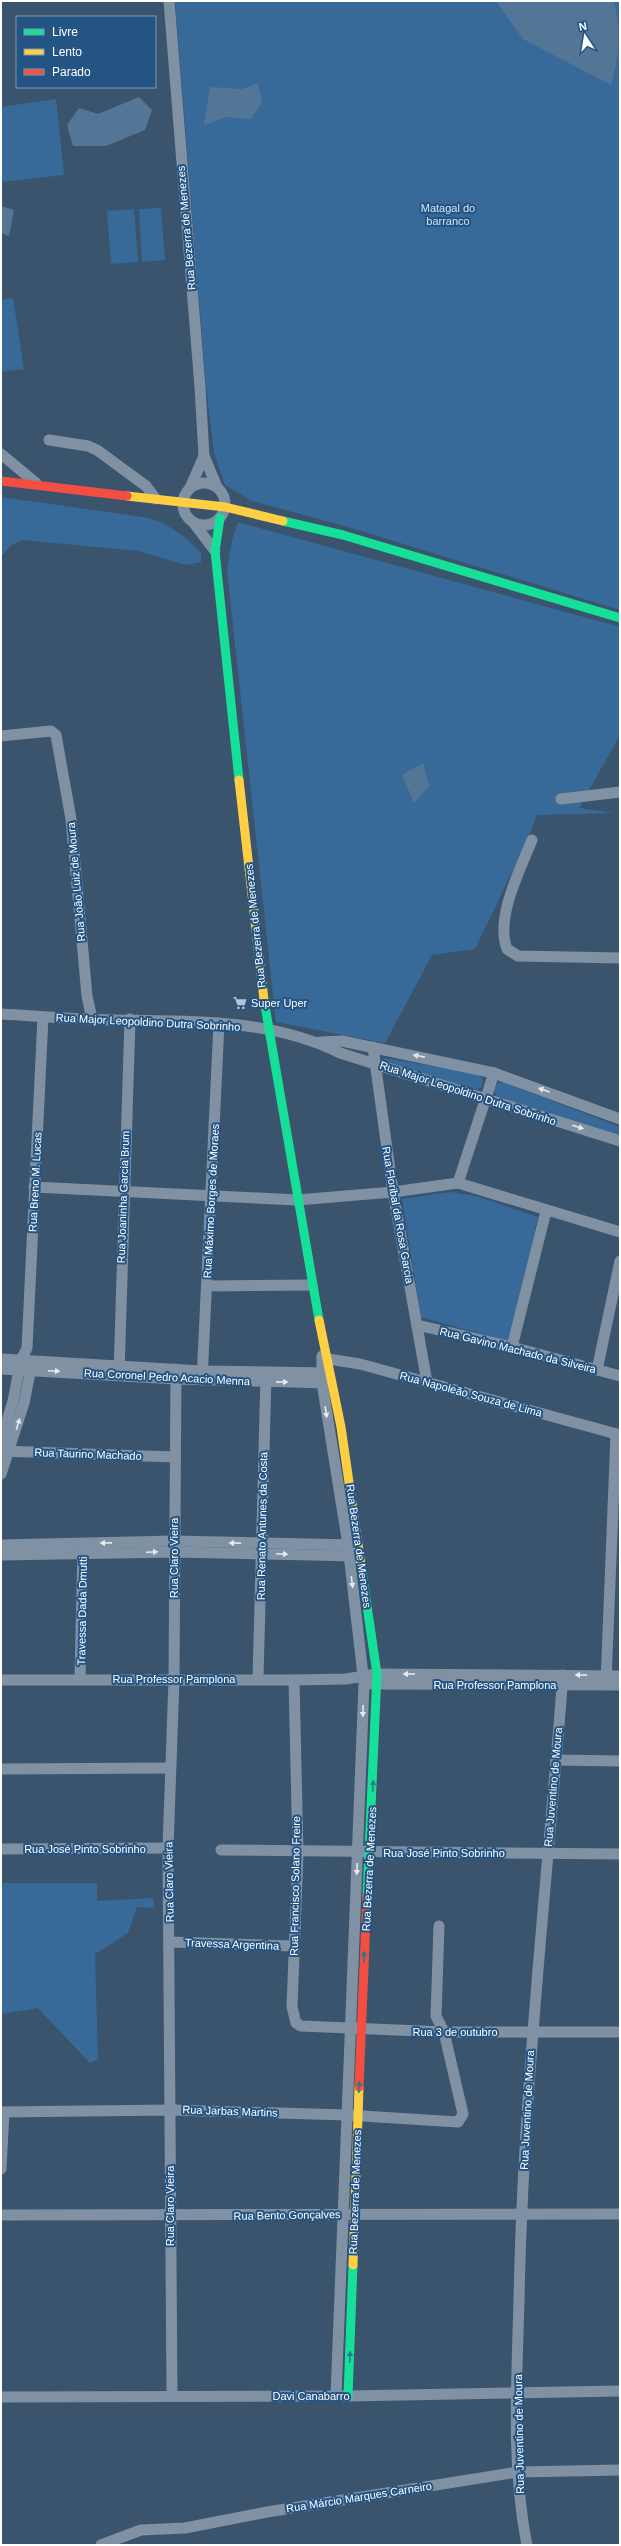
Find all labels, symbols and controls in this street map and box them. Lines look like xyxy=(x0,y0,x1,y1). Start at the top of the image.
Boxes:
legend xyxy=(16,16,156,88)
north arrow xyxy=(565,16,605,56)
text: N xyxy=(578,20,588,33)
text: Livre xyxy=(52,25,78,39)
text: Lento xyxy=(52,45,82,59)
text: Parado xyxy=(52,65,91,79)
street label: Rua Bezerra de Menezes xyxy=(175,165,197,291)
park label: Matagal do barranco xyxy=(421,202,475,227)
street label: Rua João Luiz de Moura xyxy=(65,821,87,942)
street label: Rua Bezerra de Menezes xyxy=(242,863,267,989)
supermarket icon: Super Uper xyxy=(232,995,248,1011)
place label: Super Uper xyxy=(251,997,308,1009)
street label: Rua Major Leopoldino Dutra Sobrinho xyxy=(55,1011,241,1033)
one-way arrow xyxy=(413,1053,425,1059)
street label: Rua Major Leopoldino Dutra Sobrinho xyxy=(378,1059,558,1127)
one-way arrow xyxy=(538,1086,550,1092)
street label: Rua Máximo Borges de Moraes xyxy=(201,1123,221,1279)
one-way arrow xyxy=(572,1125,584,1131)
street label: Rua Joaninha Garcia Brum xyxy=(115,1130,131,1264)
street label: Rua Breno M. Lucas xyxy=(26,1131,44,1232)
street label: Rua Floribal da Rosa Garcia xyxy=(380,1146,416,1285)
street label: Rua Gavino Machado da Silveira xyxy=(439,1325,598,1375)
street label: Rua Coronel Pedro Acacio Menna xyxy=(84,1367,251,1387)
one-way arrow xyxy=(48,1368,60,1375)
street label: Rua Napoleão Souza de Lima xyxy=(399,1369,544,1419)
one-way arrow xyxy=(276,1379,288,1386)
one-way arrow xyxy=(324,1406,330,1418)
one-way arrow xyxy=(15,1418,21,1430)
street label: Rua Taurino Machado xyxy=(34,1446,142,1462)
street label: Rua Renato Antunes da Costa xyxy=(255,1451,269,1600)
street label: Rua Bezerra de Menezes xyxy=(344,1483,374,1609)
street label: Rua Claro Vieira xyxy=(168,1517,180,1598)
one-way arrow xyxy=(100,1539,112,1546)
one-way arrow xyxy=(228,1540,241,1546)
one-way arrow xyxy=(146,1549,159,1555)
one-way arrow xyxy=(276,1550,288,1557)
street label: Travessa Dada Dmutti xyxy=(75,1556,89,1666)
one-way arrow xyxy=(349,1576,356,1588)
one-way arrow xyxy=(402,1671,415,1677)
one-way arrow xyxy=(574,1672,587,1678)
street label: Rua Professor Pamplona xyxy=(113,1673,236,1685)
street label: Rua Professor Pamplona xyxy=(434,1679,557,1691)
one-way arrow xyxy=(359,1705,366,1717)
street label: Rua Juventino de Moura xyxy=(542,1726,564,1847)
one-way arrow xyxy=(369,1780,376,1792)
street label: Rua Bezerra de Menezes xyxy=(360,1806,378,1932)
street label: Rua Francisco Solano Freire xyxy=(288,1816,302,1956)
street label: Rua Claro Vieira xyxy=(162,1841,176,1922)
street label: Rua José Pinto Sobrinho xyxy=(24,1843,146,1855)
street label: Rua José Pinto Sobrinho xyxy=(383,1847,505,1859)
one-way arrow xyxy=(354,1863,361,1875)
street label: Travessa Argentina xyxy=(185,1936,280,1952)
one-way arrow xyxy=(361,1951,368,1963)
street label: Rua 3 de outubro xyxy=(412,2026,498,2038)
street label: Rua Juventino de Moura xyxy=(518,2049,536,2170)
one-way arrow xyxy=(355,2081,362,2093)
street label: Rua Jarbas Martins xyxy=(182,2103,278,2119)
street label: Rua Bezerra de Menezes xyxy=(347,2129,363,2255)
street label: Rua Claro Vieira xyxy=(164,2165,176,2246)
street label: Rua Bento Gonçalves xyxy=(233,2208,341,2222)
one-way arrow xyxy=(347,2350,353,2363)
street label: Rua Juventino de Moura xyxy=(512,2373,526,2494)
street label: Davi Canabarro xyxy=(272,2390,350,2402)
street label: Rua Márcio Marques Carneiro xyxy=(285,2480,433,2514)

